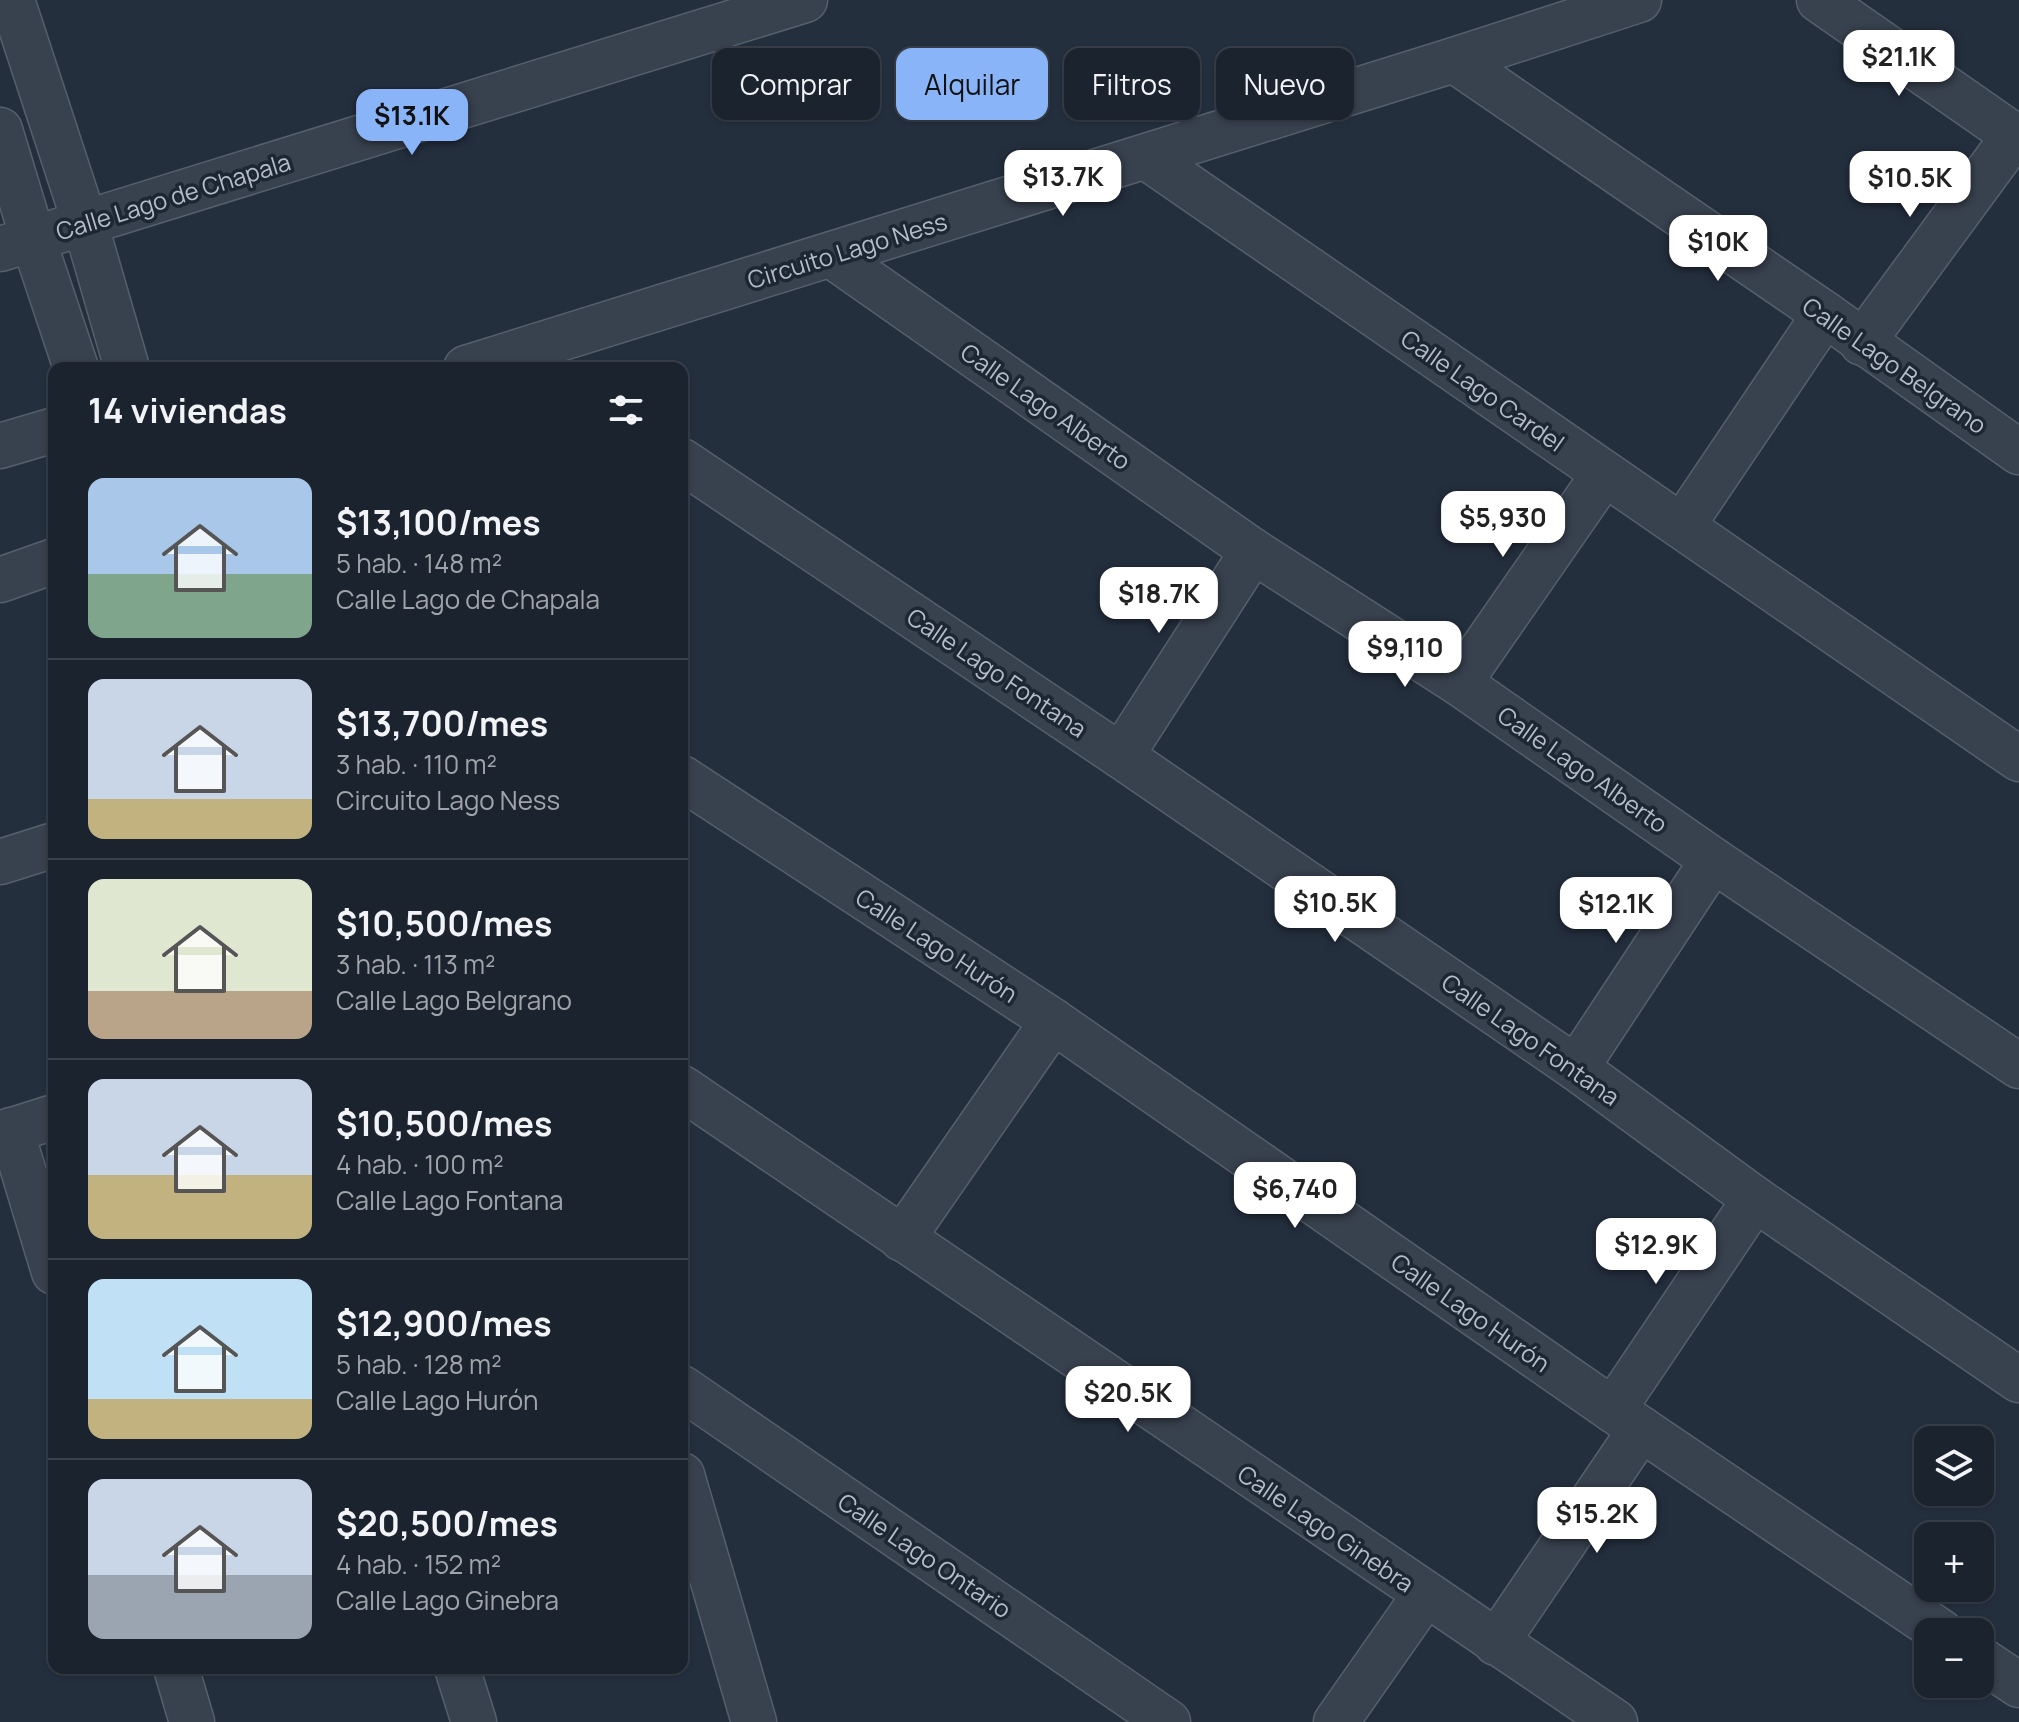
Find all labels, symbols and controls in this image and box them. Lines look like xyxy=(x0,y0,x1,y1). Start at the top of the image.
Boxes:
pin: $21.1K xyxy=(1834,30,1964,98)
text: $21.1K xyxy=(1861,38,1937,74)
chip: Comprar xyxy=(712,48,880,120)
chip: Alquilar xyxy=(896,48,1048,120)
chip: Filtros xyxy=(1064,48,1200,120)
chip: Nuevo xyxy=(1216,48,1354,120)
pin: $13.1K xyxy=(347,89,477,157)
text: $13.1K xyxy=(374,97,450,133)
street label: Calle Lago de Chapala xyxy=(52,145,294,247)
pin: $13.7K xyxy=(998,150,1128,218)
pin: $10.5K xyxy=(1845,151,1975,219)
text: $13.7K xyxy=(1022,158,1104,194)
text: $10.5K xyxy=(1868,159,1952,195)
street label: Circuito Lago Ness xyxy=(743,204,951,296)
pin: $10K xyxy=(1671,215,1765,283)
text: $10K xyxy=(1687,223,1749,259)
street label: Calle Lago Belgrano xyxy=(1796,289,1994,441)
street label: Calle Lago Cardel xyxy=(1395,321,1571,459)
street label: Calle Lago Alberto xyxy=(954,335,1138,477)
text: 14 viviendas xyxy=(88,387,287,433)
icon: filters xyxy=(604,388,648,432)
pin: $5,930 xyxy=(1438,491,1568,559)
text: $13,100/mes xyxy=(336,499,541,545)
text: $5,930 xyxy=(1459,499,1547,535)
icon: home xyxy=(152,510,248,606)
text: 5 hab. · 148 m² xyxy=(336,545,502,581)
pin: $18.7K xyxy=(1094,567,1224,635)
text: $18.7K xyxy=(1118,575,1200,611)
text: Calle Lago de Chapala xyxy=(336,581,600,617)
street label: Calle Lago Fontana xyxy=(901,600,1093,744)
pin: $9,110 xyxy=(1340,621,1470,689)
text: $9,110 xyxy=(1366,629,1444,665)
street label: Calle Lago Alberto xyxy=(1491,698,1675,840)
text: $13,700/mes xyxy=(336,700,548,746)
icon: home xyxy=(152,711,248,807)
text: 3 hab. · 110 m² xyxy=(336,746,497,782)
text: Circuito Lago Ness xyxy=(336,782,560,818)
pin: $10.5K xyxy=(1270,876,1400,944)
pin: $12.1K xyxy=(1551,877,1681,945)
street label: Calle Lago Hurón xyxy=(850,880,1024,1010)
text: $10.5K xyxy=(1293,884,1377,920)
text: $12.1K xyxy=(1578,885,1654,921)
text: $10,500/mes xyxy=(336,900,552,946)
icon: home xyxy=(152,911,248,1007)
text: 3 hab. · 113 m² xyxy=(336,946,496,982)
street label: Calle Lago Fontana xyxy=(1436,965,1626,1113)
text: Calle Lago Belgrano xyxy=(336,982,572,1018)
text: $10,500/mes xyxy=(336,1100,552,1146)
icon: home xyxy=(152,1111,248,1207)
text: 4 hab. · 100 m² xyxy=(336,1146,504,1182)
pin: $6,740 xyxy=(1230,1162,1360,1230)
text: $6,740 xyxy=(1252,1170,1338,1206)
text: Calle Lago Fontana xyxy=(336,1182,564,1218)
pin: $12.9K xyxy=(1591,1218,1721,1286)
text: $12.9K xyxy=(1614,1226,1698,1262)
street label: Calle Lago Hurón xyxy=(1385,1245,1557,1379)
text: $12,900/mes xyxy=(336,1300,552,1346)
icon: home xyxy=(152,1311,248,1407)
text: 5 hab. · 128 m² xyxy=(336,1346,502,1382)
pin: $20.5K xyxy=(1063,1366,1193,1434)
text: $20.5K xyxy=(1084,1374,1172,1410)
text: Calle Lago Hurón xyxy=(336,1382,538,1418)
map controls xyxy=(1914,1426,1994,1698)
button: layers xyxy=(1914,1426,1994,1506)
street label: Calle Lago Ginebra xyxy=(1231,1457,1421,1599)
street label: Calle Lago Ontario xyxy=(832,1485,1018,1625)
pin: $15.2K xyxy=(1532,1487,1662,1555)
text: $15.2K xyxy=(1555,1495,1639,1531)
text: $20,500/mes xyxy=(336,1500,558,1546)
icon: home xyxy=(152,1511,248,1607)
button: + xyxy=(1914,1522,1994,1602)
text: 4 hab. · 152 m² xyxy=(336,1546,501,1582)
text: Calle Lago Ginebra xyxy=(336,1582,559,1618)
button: − xyxy=(1914,1618,1994,1698)

